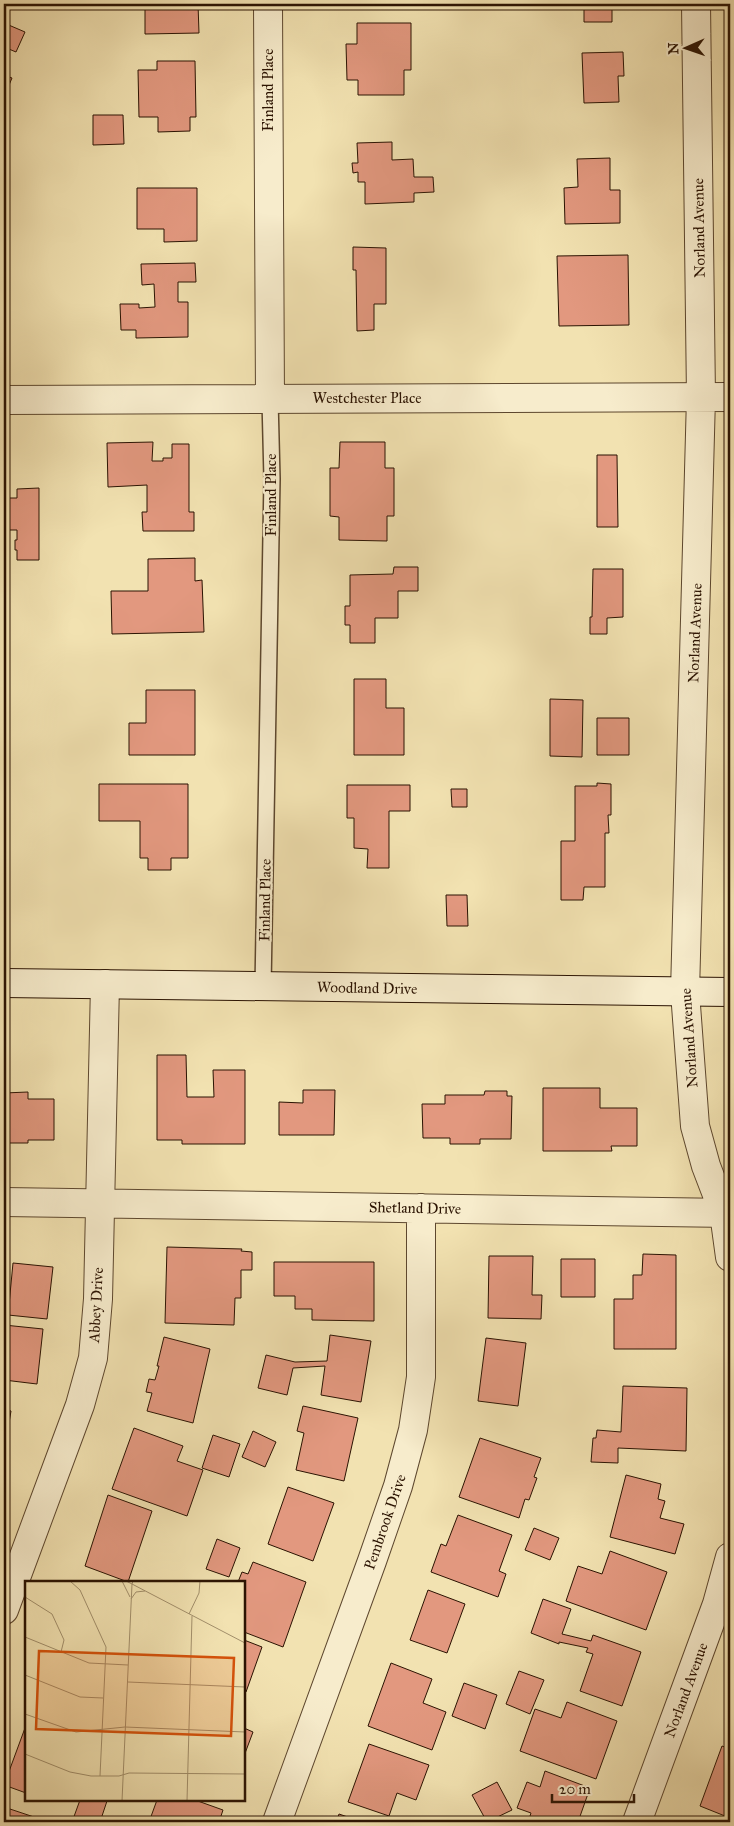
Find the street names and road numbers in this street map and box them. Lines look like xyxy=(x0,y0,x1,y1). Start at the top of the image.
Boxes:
street label: Finland Place xyxy=(259,49,277,131)
street label: Norland Avenue xyxy=(689,178,709,278)
street label: Westchester Place xyxy=(313,389,421,407)
street label: Finland Place xyxy=(262,454,280,536)
street label: Norland Avenue xyxy=(684,583,706,683)
street label: Finland Place xyxy=(255,858,275,942)
street label: Woodland Drive xyxy=(317,978,417,998)
street label: Norland Avenue xyxy=(677,988,701,1088)
street label: Shetland Drive xyxy=(369,1198,461,1218)
street label: Abbey Drive xyxy=(85,1267,107,1344)
street label: Pembrook Drive xyxy=(360,1472,410,1572)
street label: Norland Avenue xyxy=(660,1640,712,1740)

